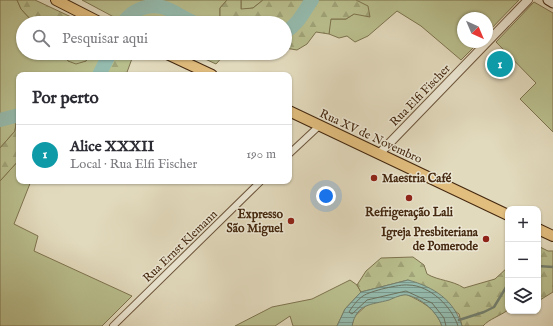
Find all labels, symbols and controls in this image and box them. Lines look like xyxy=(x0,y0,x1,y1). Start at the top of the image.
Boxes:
north arrow xyxy=(457,12,493,48)
search box xyxy=(16,16,292,60)
icon: search xyxy=(30,27,52,49)
text: Pesquisar aqui xyxy=(62,29,148,48)
pin: 1 xyxy=(487,49,513,79)
street label: Rua Elfi Fischer xyxy=(387,61,454,130)
text: Por perto xyxy=(32,88,99,109)
street label: Rua XV de Novembro xyxy=(317,106,425,167)
text: Alice XXXII xyxy=(70,137,154,156)
text: 1 xyxy=(43,146,47,163)
text: 190 m xyxy=(246,146,276,163)
text: Local · Rua Elfi Fischer xyxy=(70,156,197,173)
place label: Maestria Café xyxy=(382,171,452,186)
marker: Maestria Café xyxy=(369,173,379,183)
your location xyxy=(316,186,336,206)
marker: Refrigeração Lali xyxy=(404,193,414,203)
place label: Refrigeração Lali xyxy=(365,205,454,221)
map controls xyxy=(505,206,541,314)
button: + xyxy=(505,206,541,242)
street label: Rua Ernst Klemann xyxy=(140,207,221,286)
place label: Expresso São Miguel xyxy=(227,207,284,237)
marker: Expresso São Miguel xyxy=(286,216,296,226)
place label: Igreja Presbiteriana de Pomerode xyxy=(381,225,479,254)
marker: Igreja Presbiteriana de Pomerode xyxy=(481,234,491,244)
button: − xyxy=(505,242,541,278)
button: layers xyxy=(505,278,541,314)

